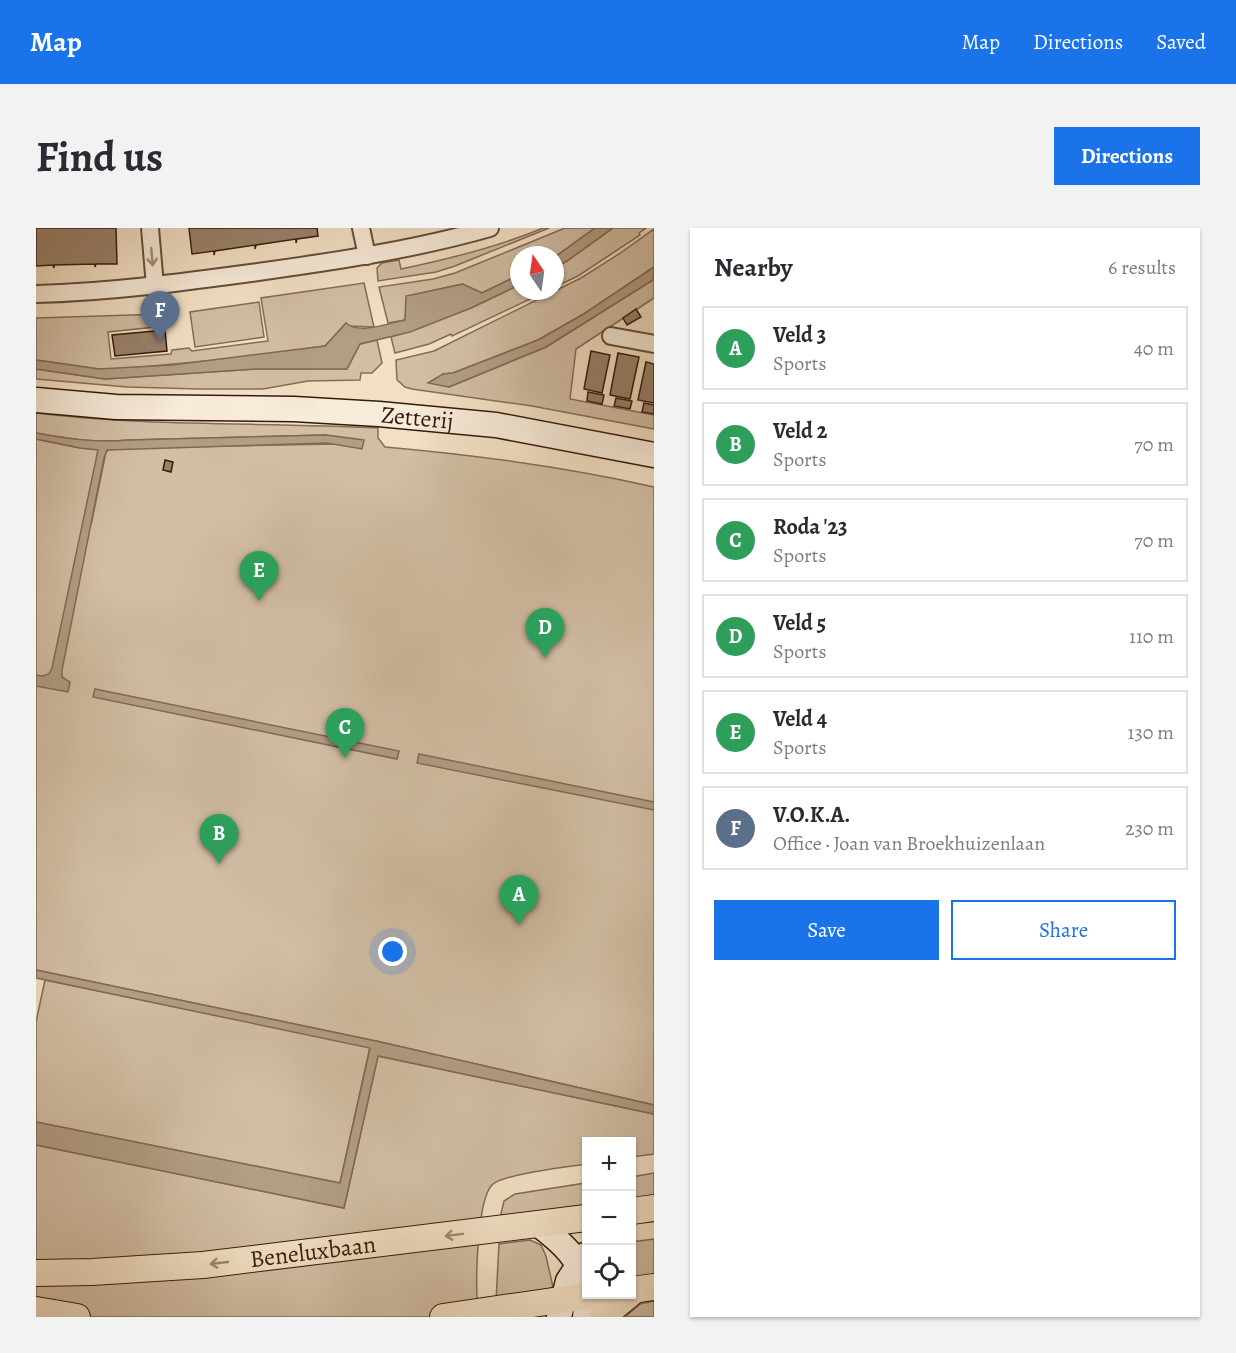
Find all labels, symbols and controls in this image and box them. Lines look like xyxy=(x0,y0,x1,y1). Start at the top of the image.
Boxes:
text: Map xyxy=(30,23,82,61)
text: Map xyxy=(962,28,1000,56)
text: Directions xyxy=(1033,28,1123,56)
text: Saved xyxy=(1156,28,1206,56)
button: Directions xyxy=(1054,127,1200,185)
text: Find us xyxy=(36,128,163,185)
north arrow xyxy=(510,246,564,300)
one-way arrow xyxy=(147,247,158,266)
text: Nearby xyxy=(714,250,793,285)
text: 6 results xyxy=(1108,254,1176,281)
pin: F xyxy=(140,291,180,341)
text: Veld 3 xyxy=(773,320,826,350)
text: A xyxy=(729,335,742,362)
text: 40 m xyxy=(1134,335,1174,362)
text: Sports xyxy=(773,350,826,377)
street label: Zetterij xyxy=(380,398,455,437)
text: Veld 2 xyxy=(773,416,827,446)
text: B xyxy=(729,431,742,458)
text: 70 m xyxy=(1134,431,1174,458)
text: Sports xyxy=(773,446,826,473)
text: Roda '23 xyxy=(773,512,848,542)
text: C xyxy=(729,527,742,554)
text: 70 m xyxy=(1134,527,1174,554)
text: Sports xyxy=(773,542,826,569)
pin: E xyxy=(240,552,278,601)
pin: D xyxy=(526,608,564,658)
text: Veld 5 xyxy=(773,608,826,638)
text: D xyxy=(729,623,742,650)
text: 110 m xyxy=(1129,623,1174,650)
text: Sports xyxy=(773,638,826,665)
text: Veld 4 xyxy=(773,704,827,734)
pin: C xyxy=(326,708,364,758)
text: E xyxy=(730,719,741,746)
text: 130 m xyxy=(1128,719,1174,746)
text: Sports xyxy=(773,734,826,761)
text: V.O.K.A. xyxy=(773,800,850,830)
pin: B xyxy=(200,814,238,864)
text: F xyxy=(730,815,741,842)
text: 230 m xyxy=(1125,815,1174,842)
text: Office · Joan van Broekhuizenlaan xyxy=(773,830,1045,857)
pin: A xyxy=(500,876,538,925)
button: Save xyxy=(714,900,939,960)
button: Share xyxy=(951,900,1176,960)
your location xyxy=(378,937,407,966)
map controls xyxy=(582,1137,636,1299)
button: + xyxy=(582,1137,636,1191)
button: − xyxy=(582,1191,636,1245)
street label: Beneluxbaan xyxy=(248,1228,378,1275)
one-way arrow xyxy=(445,1230,465,1241)
button: locate xyxy=(582,1245,636,1299)
one-way arrow xyxy=(210,1258,229,1269)

